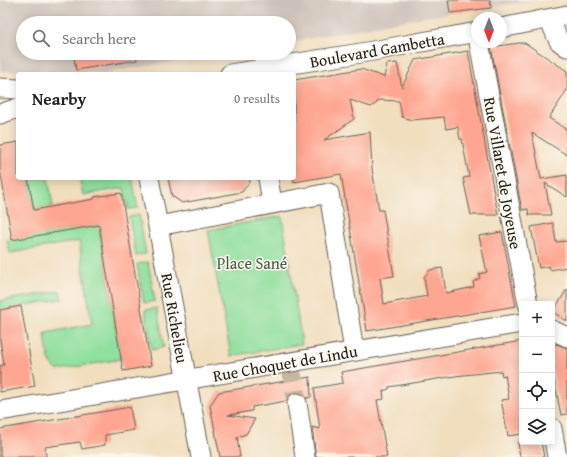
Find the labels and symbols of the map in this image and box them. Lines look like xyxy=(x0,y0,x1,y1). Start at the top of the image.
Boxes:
north arrow xyxy=(471,12,507,48)
street label: Boulevard Gambetta xyxy=(308,26,447,74)
street label: Rue Villaret de Joyeuse xyxy=(478,95,528,251)
park label: Place Sané xyxy=(217,251,287,275)
street label: Rue Richelieu xyxy=(155,271,195,365)
street label: Rue Choquet de Lindu xyxy=(211,338,360,388)

